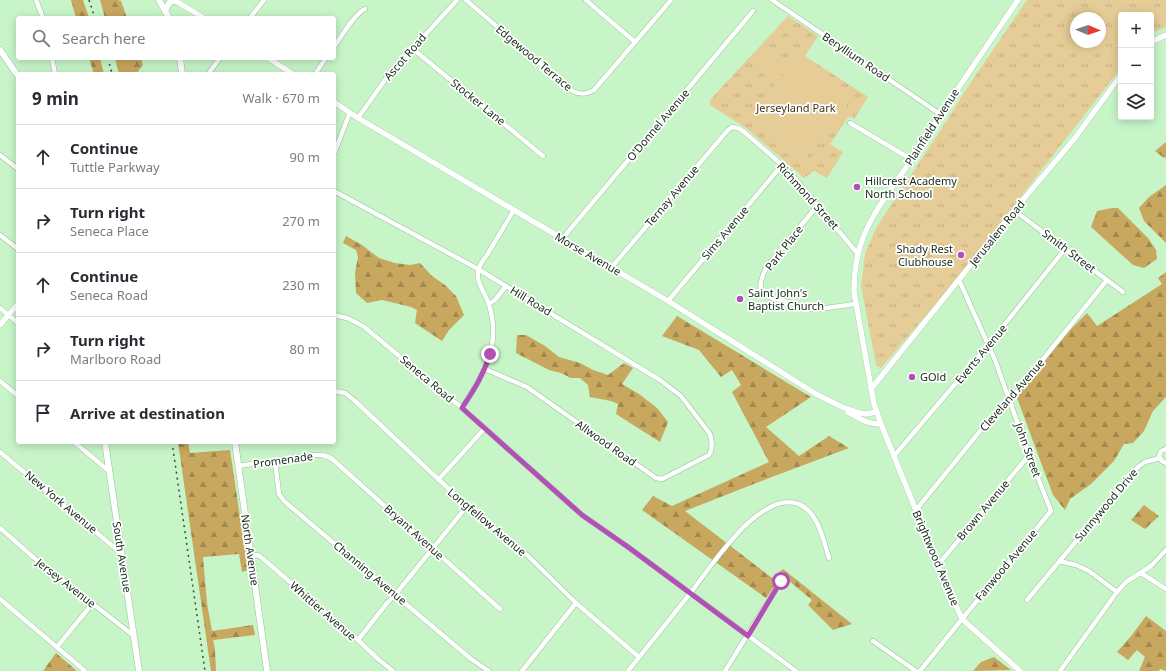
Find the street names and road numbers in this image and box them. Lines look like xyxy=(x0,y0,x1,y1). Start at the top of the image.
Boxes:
street label: Edgewood Terrace xyxy=(493,21,576,94)
street label: Beryllium Road xyxy=(820,28,893,85)
street label: Ascot Road xyxy=(380,30,429,83)
street label: Stocker Lane xyxy=(448,75,509,128)
street label: O'Donnel Avenue xyxy=(623,85,692,164)
street label: Plainfield Avenue xyxy=(901,85,962,168)
street label: Richmond Street xyxy=(774,159,843,233)
street label: Ternay Avenue xyxy=(641,162,702,230)
street label: Jerusalem Road xyxy=(965,197,1028,270)
street label: Sims Avenue xyxy=(698,203,752,263)
street label: Park Place xyxy=(761,222,806,273)
street label: Smith Street xyxy=(1039,225,1099,276)
street label: Morse Avenue xyxy=(552,229,624,279)
street label: Hill Road xyxy=(508,282,555,319)
street label: Everts Avenue xyxy=(951,321,1010,387)
street label: Seneca Road xyxy=(397,352,457,406)
street label: Cleveland Avenue xyxy=(976,355,1047,434)
street label: Allwood Road xyxy=(573,416,640,469)
street label: John Street xyxy=(1011,420,1045,479)
street label: Promenade xyxy=(252,448,314,471)
street label: Sunnywood Drive xyxy=(1071,465,1141,544)
street label: New York Avenue xyxy=(22,467,101,536)
street label: Brown Avenue xyxy=(953,476,1012,543)
street label: Longfellow Avenue xyxy=(445,484,530,559)
street label: Bryant Avenue xyxy=(381,501,447,563)
street label: Brightwood Avenue xyxy=(910,508,963,608)
street label: North Avenue xyxy=(238,513,263,587)
street label: South Avenue xyxy=(109,520,136,594)
street label: Fanwood Avenue xyxy=(971,526,1040,604)
street label: Channing Avenue xyxy=(330,537,410,608)
street label: Jersey Avenue xyxy=(32,554,99,611)
street label: Whittier Avenue xyxy=(287,578,360,643)

